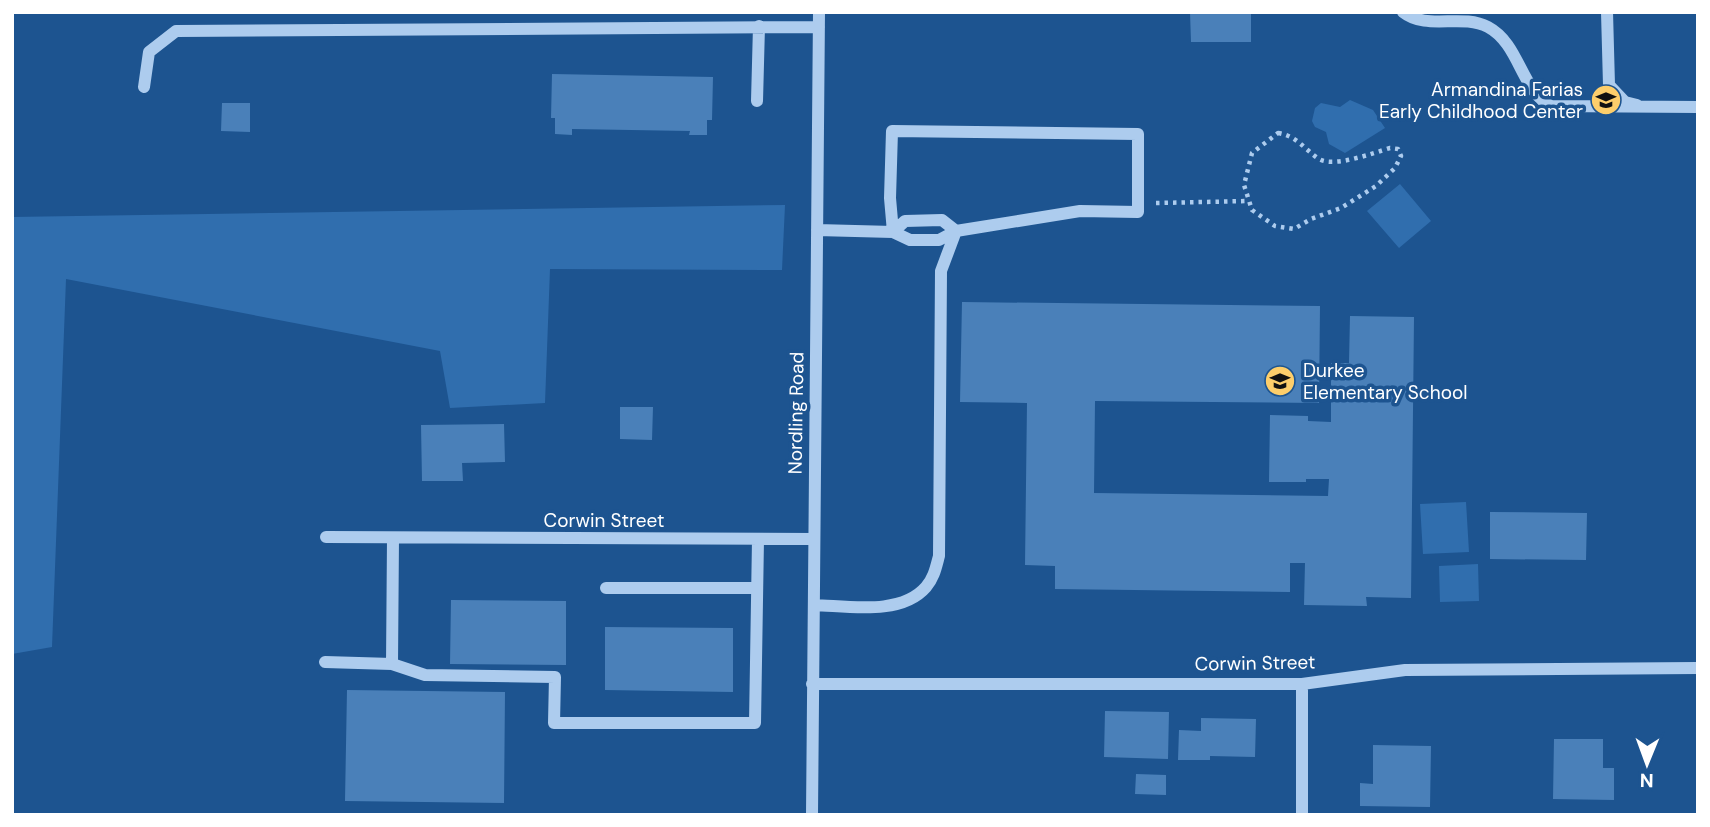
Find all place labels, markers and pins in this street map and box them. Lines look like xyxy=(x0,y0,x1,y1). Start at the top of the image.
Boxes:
place label: Armandina Farias Early Childhood Center xyxy=(1379,77,1583,124)
school or university icon: Armandina Farias Early Childhood Center xyxy=(1589,83,1623,117)
place label: Durkee Elementary School xyxy=(1303,358,1467,405)
school or university icon: Durkee Elementary School xyxy=(1263,364,1297,398)

